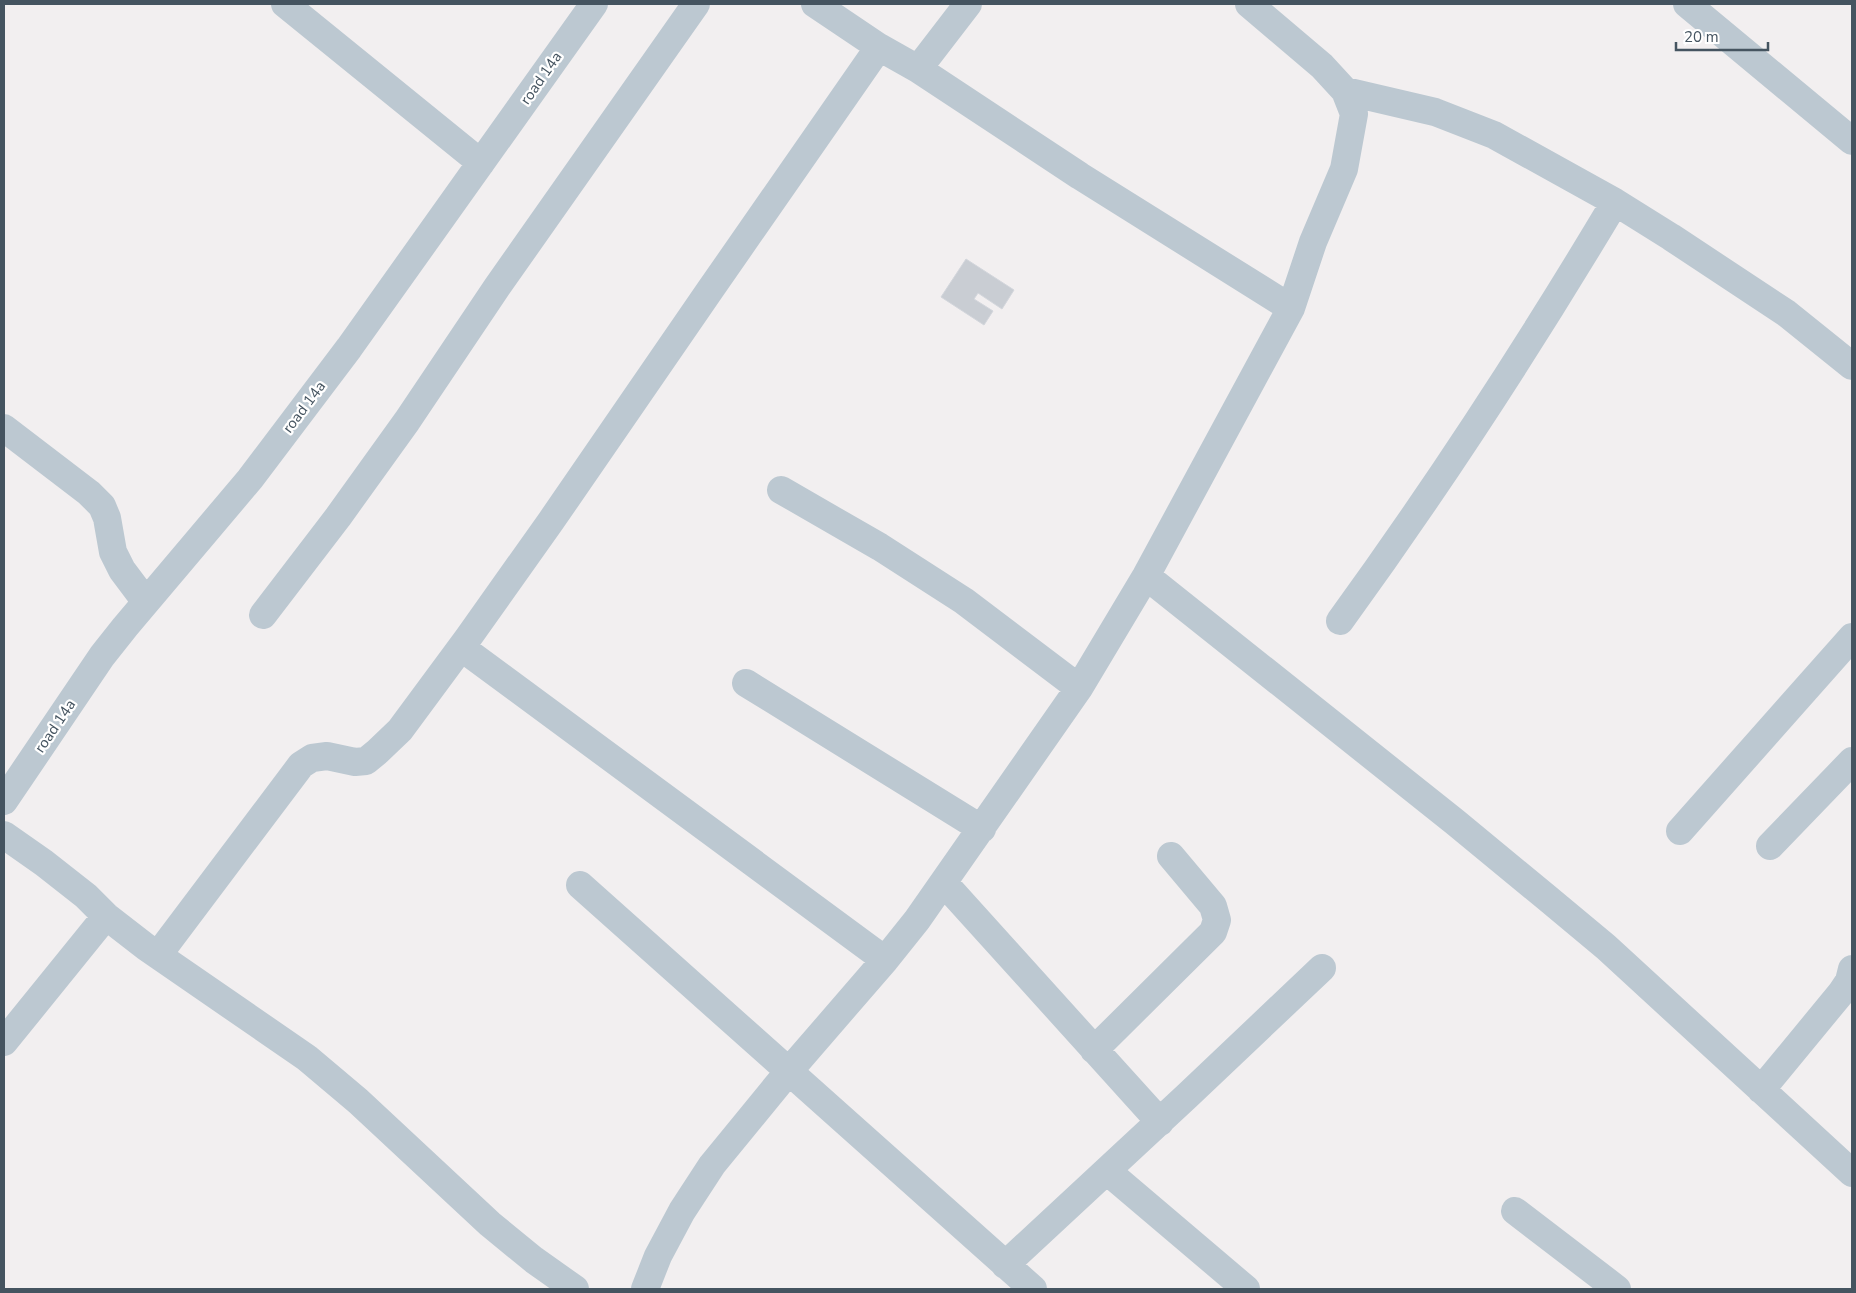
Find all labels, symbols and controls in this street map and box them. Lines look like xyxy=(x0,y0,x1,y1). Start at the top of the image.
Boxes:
scale bar xyxy=(1676,20,1768,52)
text: 20 m xyxy=(1684,27,1719,47)
street label: road 14a xyxy=(516,48,566,108)
street label: road 14a xyxy=(278,377,330,437)
street label: road 14a xyxy=(30,695,80,757)

